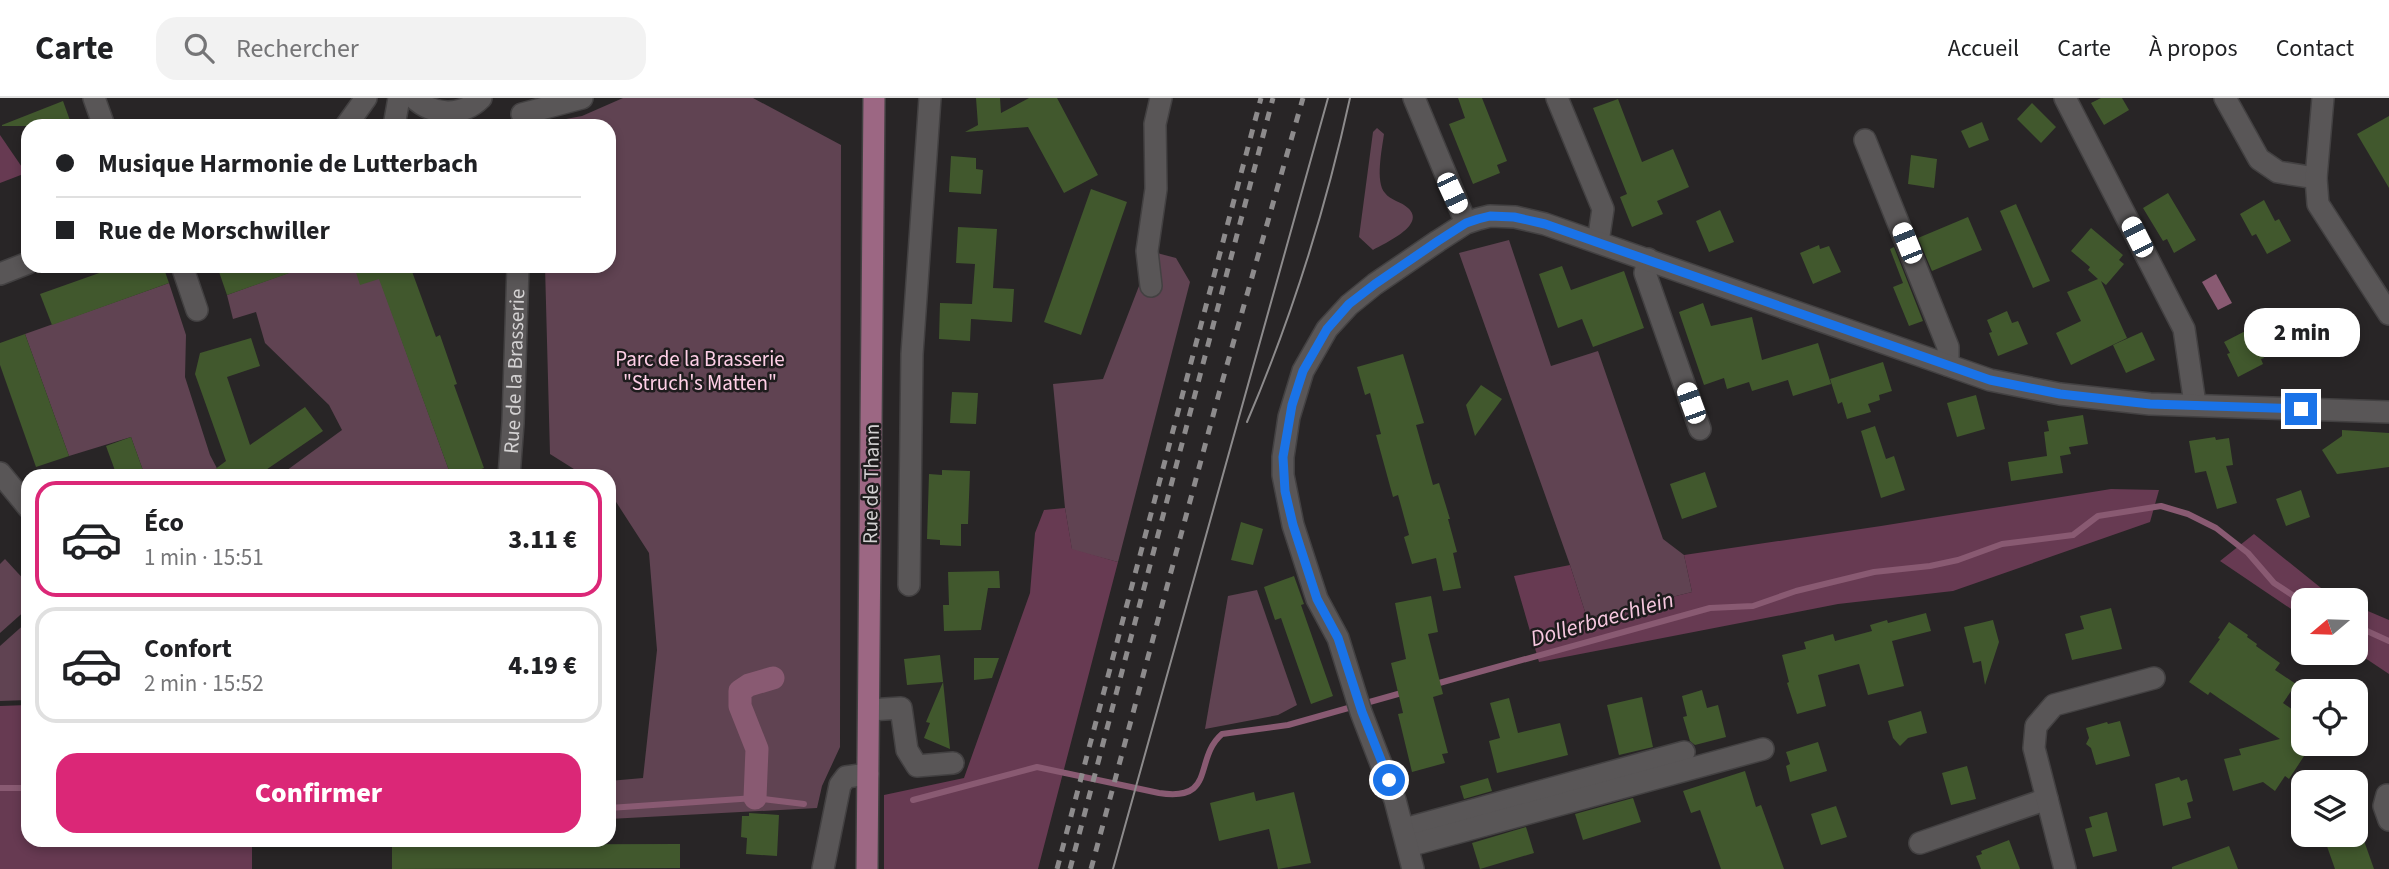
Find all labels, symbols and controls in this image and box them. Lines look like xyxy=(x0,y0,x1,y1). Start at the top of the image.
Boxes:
search box xyxy=(156,17,646,80)
text: Carte xyxy=(35,25,114,72)
icon: search xyxy=(180,29,218,67)
text: Rechercher xyxy=(236,30,359,67)
text: Accueil xyxy=(1948,31,2019,66)
text: Carte xyxy=(2057,31,2111,66)
text: À propos xyxy=(2149,31,2238,66)
text: Contact xyxy=(2276,31,2354,66)
text: Musique Harmonie de Lutterbach xyxy=(98,145,478,182)
car xyxy=(1434,170,1471,216)
text: Rue de Morschwiller xyxy=(98,212,330,249)
car xyxy=(2119,214,2156,260)
car xyxy=(1890,220,1925,266)
street label: Rue de la Brasserie xyxy=(496,288,532,455)
callout: 2 min xyxy=(2243,308,2359,356)
text: 2 min xyxy=(2274,316,2330,349)
park label: Parc de la Brasserie "Struch's Matten" xyxy=(615,344,785,398)
car xyxy=(1674,380,1709,426)
route end xyxy=(2285,393,2317,425)
street label: Rue de Thann xyxy=(855,423,887,545)
text: Éco xyxy=(144,504,184,541)
icon: car xyxy=(60,508,123,571)
text: 3.11 € xyxy=(508,521,577,558)
text: 1 min · 15:51 xyxy=(144,541,264,574)
water label: Dollerbaechlein xyxy=(1526,583,1678,655)
north arrow xyxy=(2291,588,2368,665)
map controls xyxy=(2291,588,2368,847)
text: Confort xyxy=(144,630,232,667)
icon: car xyxy=(60,634,123,697)
text: 4.19 € xyxy=(508,647,577,684)
text: 2 min · 15:52 xyxy=(144,667,264,700)
button: locate xyxy=(2291,679,2368,756)
button: Confirmer xyxy=(56,753,581,833)
route start xyxy=(1373,764,1405,796)
button: layers xyxy=(2291,770,2368,847)

